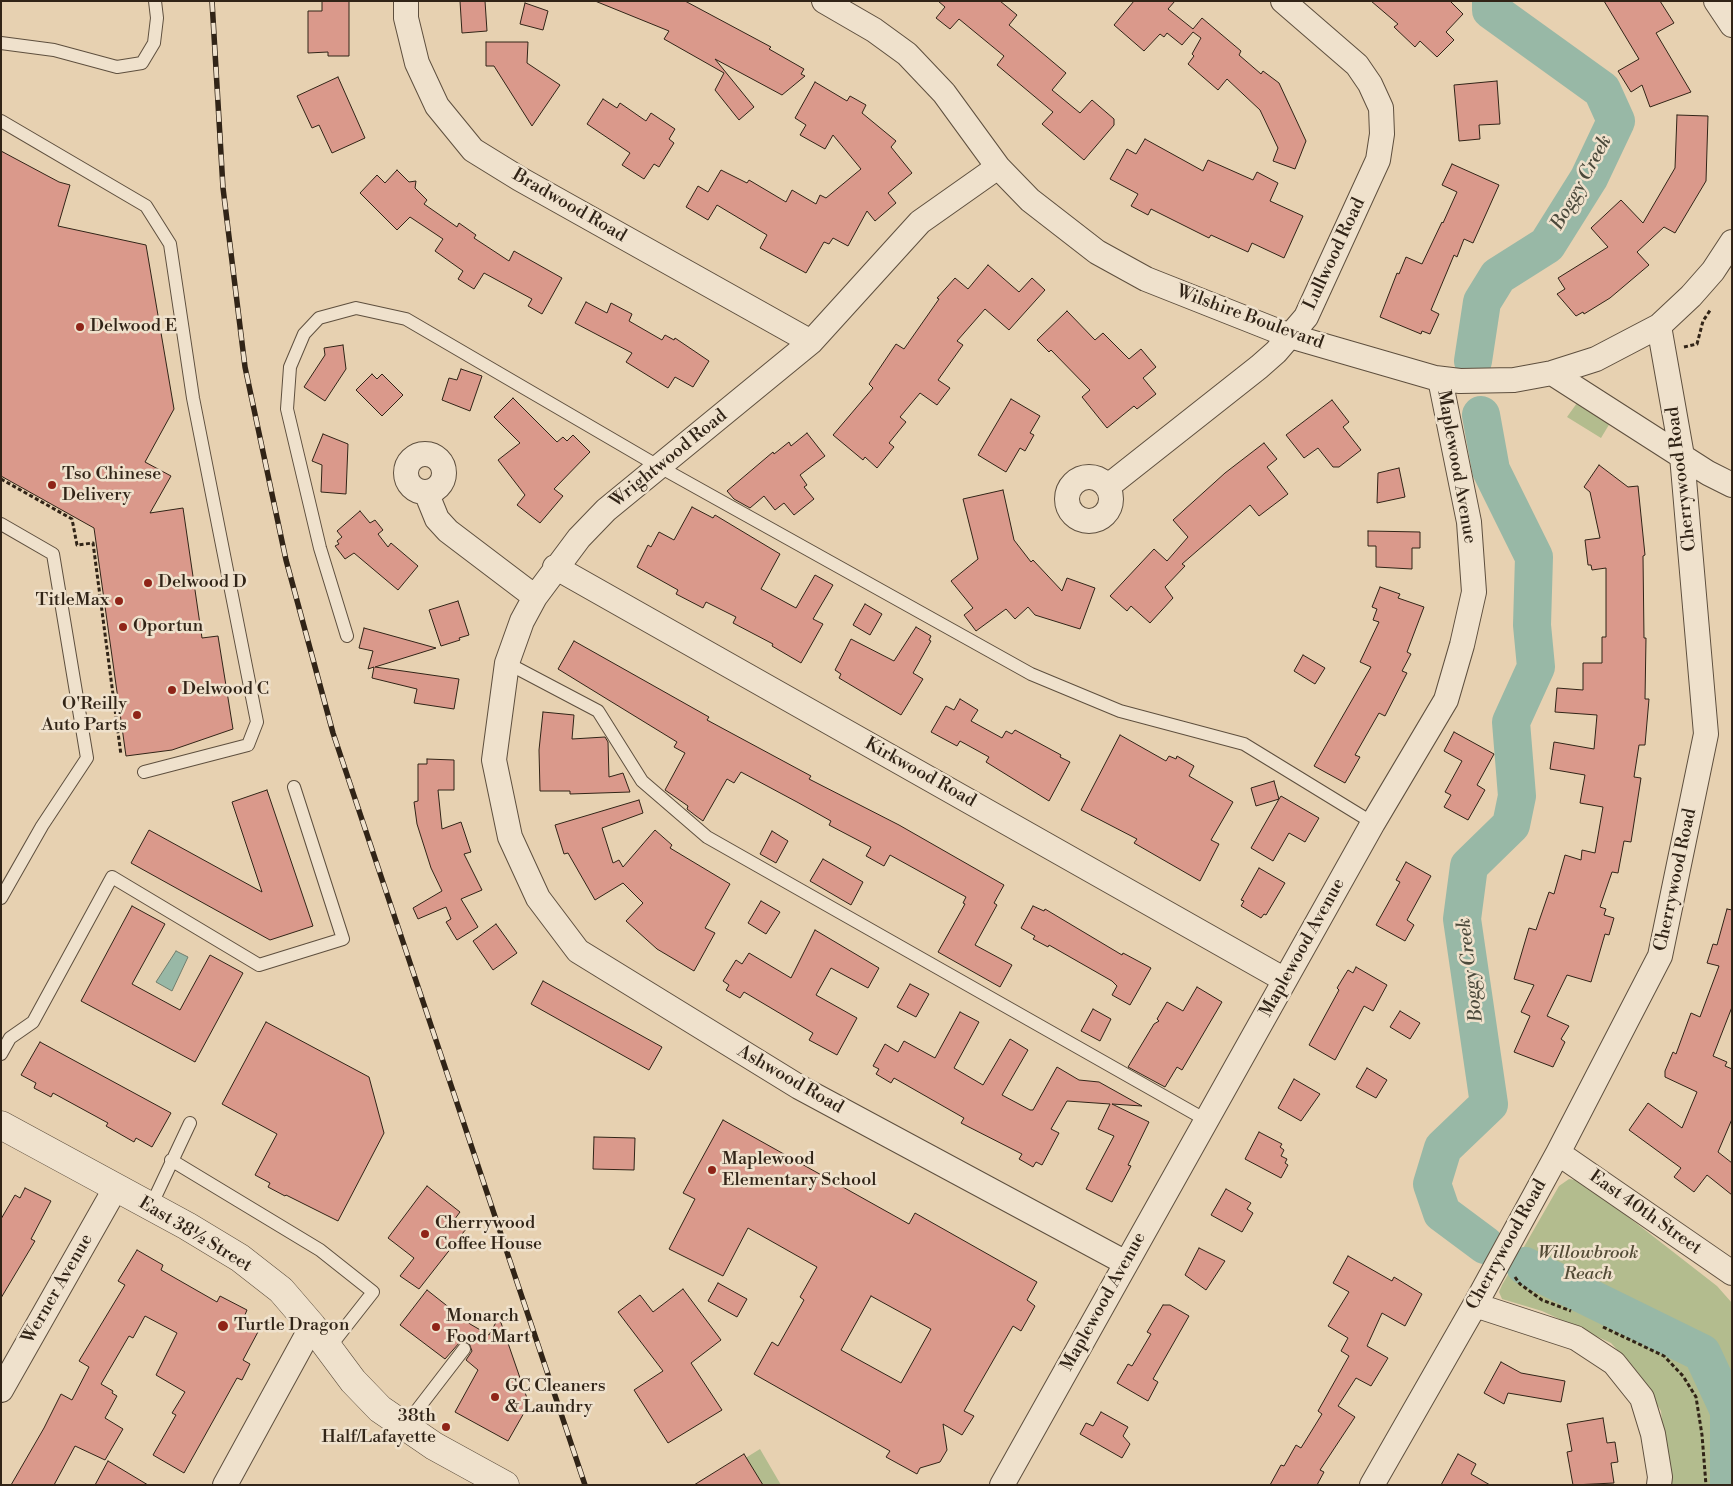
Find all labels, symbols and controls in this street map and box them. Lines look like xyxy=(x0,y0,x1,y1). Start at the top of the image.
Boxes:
water label: Boggy Creek xyxy=(1547,132,1617,234)
street label: Bradwood Road xyxy=(508,165,630,247)
street label: Lullwood Road xyxy=(1300,195,1370,313)
street label: Wilshire Boulevard xyxy=(1173,281,1327,355)
place label: Delwood E xyxy=(90,316,177,338)
marker: Delwood E xyxy=(74,321,86,333)
street label: Maplewood Avenue xyxy=(1432,389,1480,545)
street label: Wrightwood Road xyxy=(606,405,732,513)
street label: Cherrywood Road xyxy=(1662,405,1702,553)
place label: Tso Chinese Delivery xyxy=(62,464,161,506)
marker: Tso Chinese Delivery xyxy=(46,479,58,491)
place label: Delwood D xyxy=(158,572,247,594)
marker: Delwood D xyxy=(142,577,154,589)
place label: TitleMax xyxy=(36,590,109,612)
marker: TitleMax xyxy=(113,595,125,607)
place label: Oportun xyxy=(133,616,203,638)
marker: Oportun xyxy=(117,621,129,633)
place label: Delwood C xyxy=(182,679,269,701)
marker: Delwood C xyxy=(166,684,178,696)
place label: O'Reilly Auto Parts xyxy=(42,694,127,736)
marker: O'Reilly Auto Parts xyxy=(131,709,143,721)
street label: Kirkwood Road xyxy=(860,733,980,813)
street label: Cherrywood Road xyxy=(1650,807,1702,953)
street label: Maplewood Avenue xyxy=(1256,875,1350,1021)
water label: Boggy Creek xyxy=(1453,917,1489,1023)
street label: Ashwood Road xyxy=(733,1041,847,1119)
place label: Maplewood Elementary School xyxy=(722,1149,877,1192)
marker: Maplewood Elementary School xyxy=(706,1164,718,1176)
street label: East 40th Street xyxy=(1585,1166,1705,1260)
street label: Cherrywood Road xyxy=(1462,1176,1552,1314)
street label: East 38½ Street xyxy=(135,1193,255,1277)
place label: Cherrywood Coffee House xyxy=(435,1213,542,1256)
marker: Cherrywood Coffee House xyxy=(419,1228,431,1240)
street label: Maplewood Avenue xyxy=(1057,1229,1151,1375)
street label: Werner Avenue xyxy=(18,1230,98,1348)
park label: Willowbrook Reach xyxy=(1538,1243,1638,1286)
place label: Monarch Food Mart xyxy=(446,1306,530,1348)
place label: Turtle Dragon xyxy=(234,1315,349,1337)
marker: Turtle Dragon xyxy=(216,1319,230,1333)
marker: Monarch Food Mart xyxy=(430,1321,442,1333)
place label: GC Cleaners & Laundry xyxy=(505,1376,606,1418)
marker: GC Cleaners & Laundry xyxy=(489,1391,501,1403)
place label: 38th Half/Lafayette xyxy=(321,1406,436,1448)
marker: 38th Half/Lafayette xyxy=(440,1421,452,1433)

